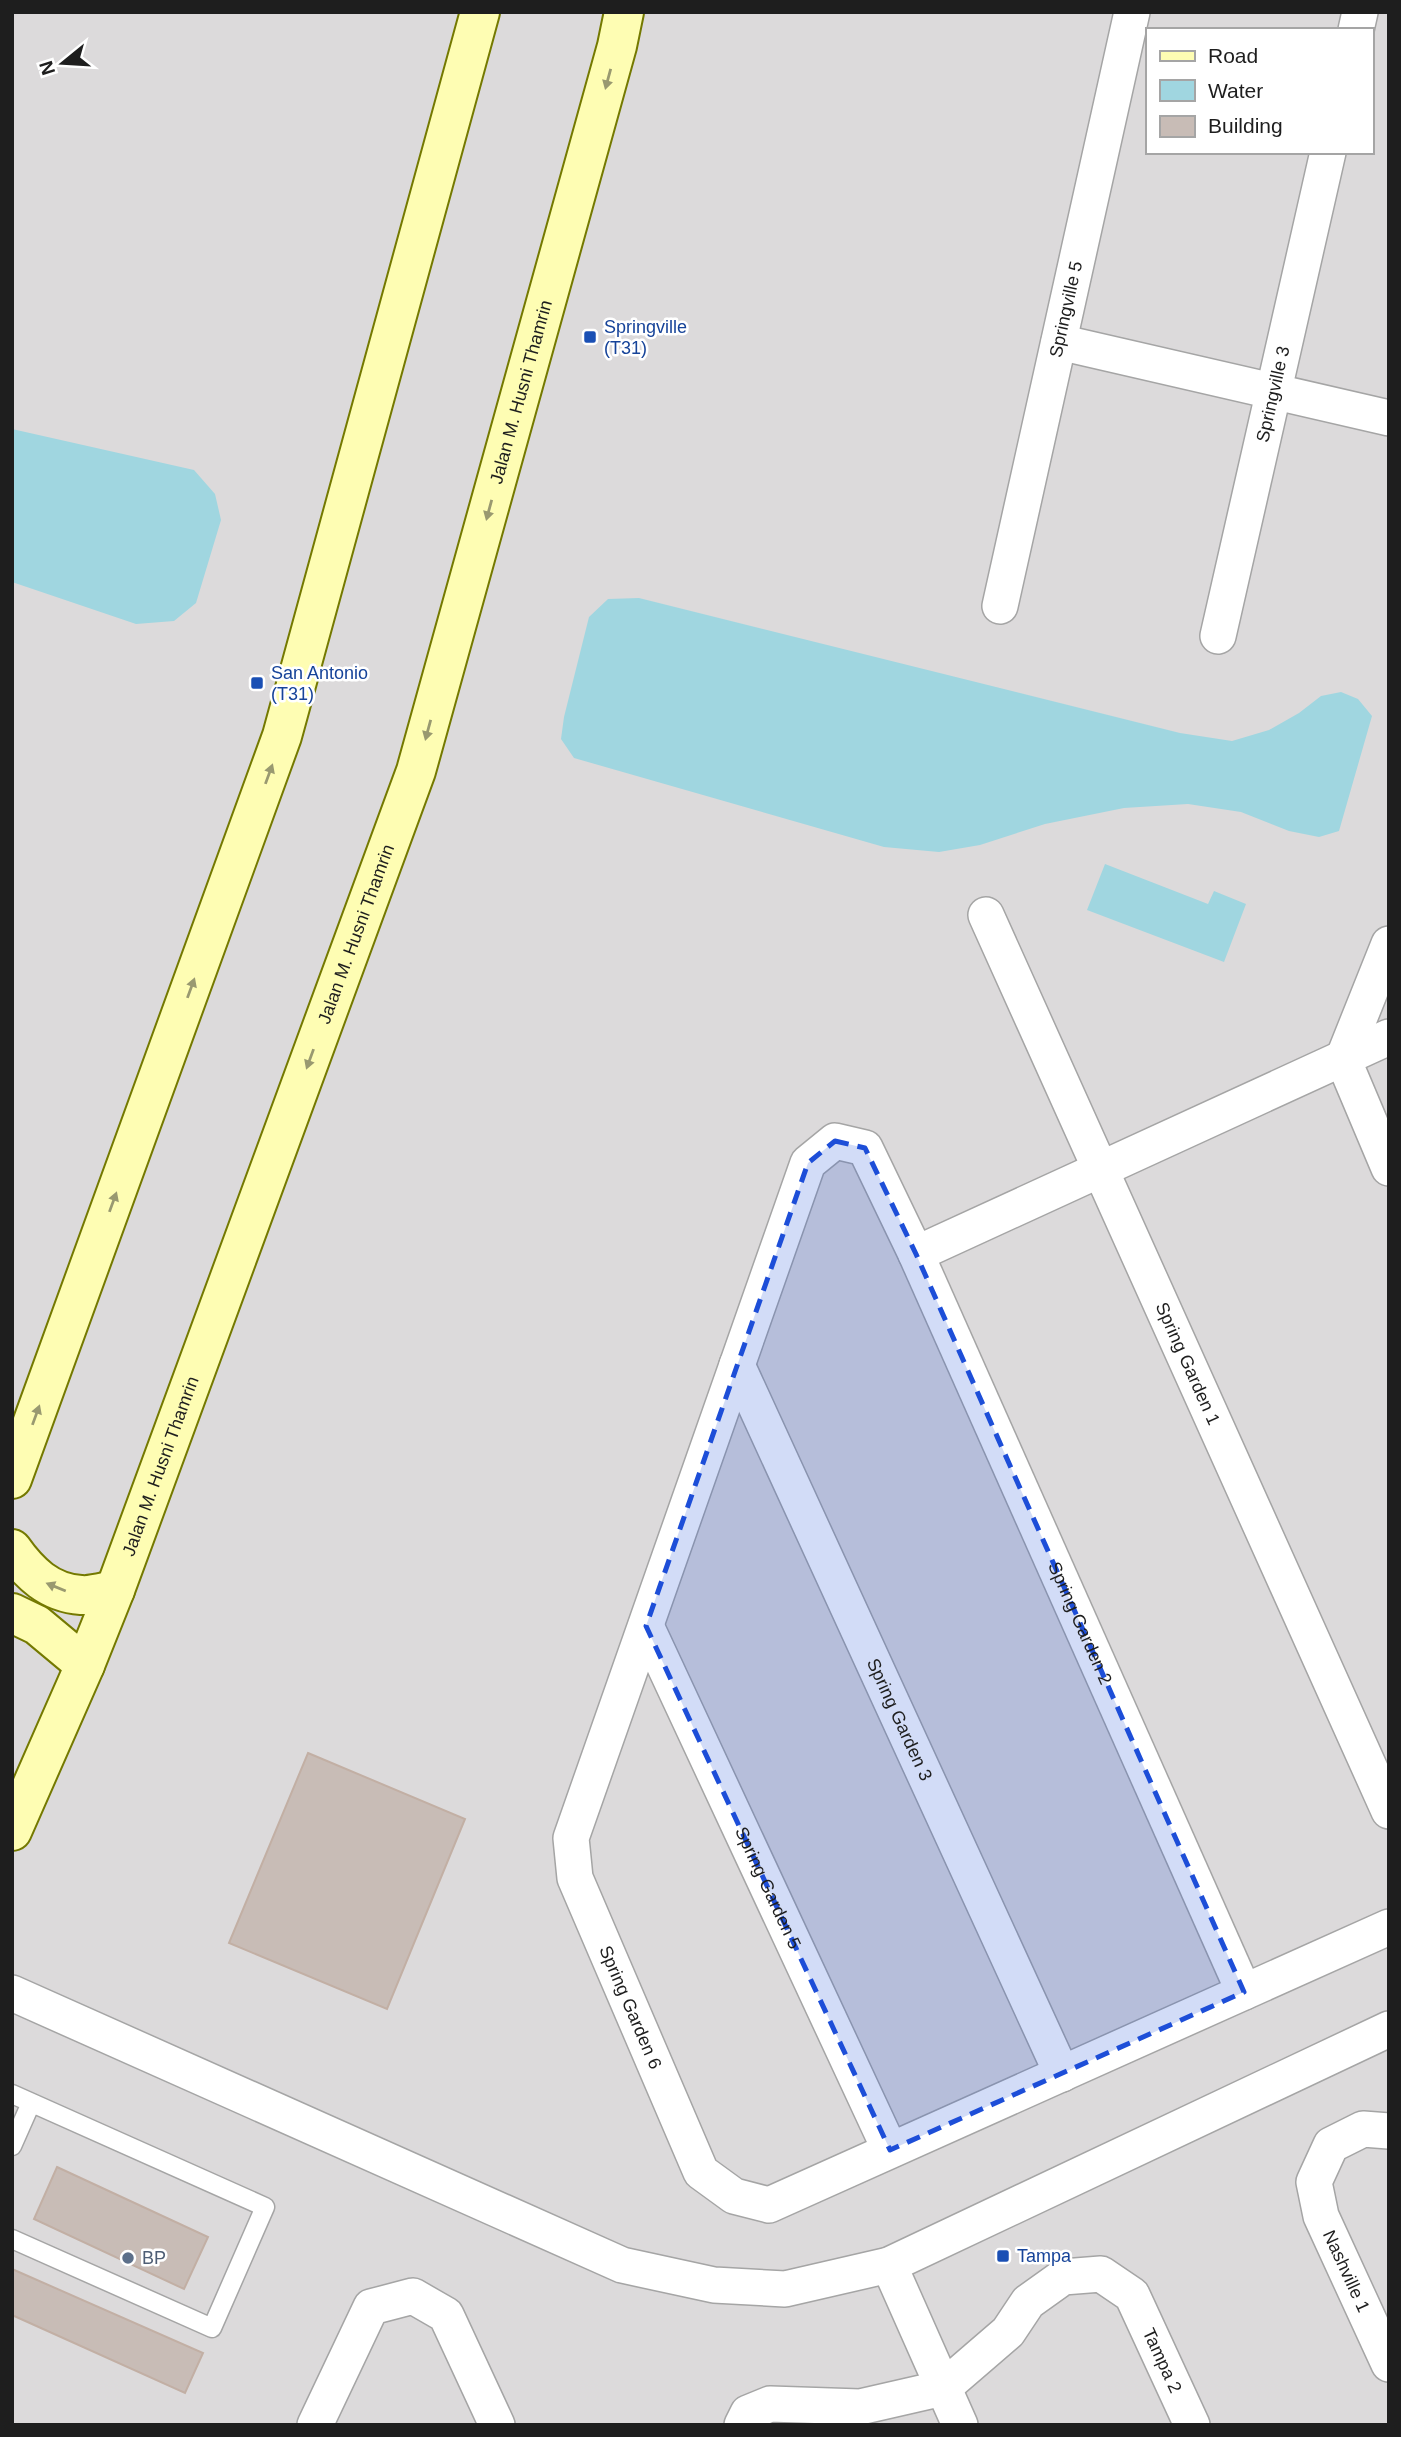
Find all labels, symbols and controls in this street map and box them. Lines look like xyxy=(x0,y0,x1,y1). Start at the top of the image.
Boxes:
north arrow xyxy=(28,28,98,98)
legend xyxy=(1146,28,1373,154)
text: Road xyxy=(1208,44,1258,67)
text: N xyxy=(35,58,59,78)
one-way arrow xyxy=(602,68,613,90)
text: Water xyxy=(1208,79,1263,102)
text: Building xyxy=(1208,114,1283,137)
street label: Springville 5 xyxy=(1046,259,1086,359)
street label: Jalan M. Husni Thamrin xyxy=(486,298,556,486)
place label: Springville (T31) xyxy=(604,317,687,358)
marker: Springville (T31) xyxy=(582,329,598,345)
street label: Springville 3 xyxy=(1252,344,1294,444)
one-way arrow xyxy=(483,500,493,521)
place label: San Antonio (T31) xyxy=(271,663,368,704)
marker: San Antonio (T31) xyxy=(249,675,265,691)
one-way arrow xyxy=(422,719,432,740)
one-way arrow xyxy=(263,763,274,784)
street label: Jalan M. Husni Thamrin xyxy=(314,841,398,1027)
one-way arrow xyxy=(186,977,197,998)
one-way arrow xyxy=(304,1049,315,1070)
one-way arrow xyxy=(108,1191,119,1212)
street label: Spring Garden 1 xyxy=(1152,1299,1224,1428)
street label: Jalan M. Husni Thamrin xyxy=(118,1374,203,1559)
one-way arrow xyxy=(30,1405,41,1426)
street label: Spring Garden 2 xyxy=(1044,1559,1116,1688)
one-way arrow xyxy=(45,1582,66,1593)
street label: Spring Garden 3 xyxy=(863,1655,936,1784)
street label: Spring Garden 5 xyxy=(731,1824,805,1952)
street label: Spring Garden 6 xyxy=(595,1943,666,2072)
street label: Nashville 1 xyxy=(1319,2227,1374,2315)
place label: Tampa xyxy=(1017,2246,1072,2266)
place label: BP xyxy=(142,2248,166,2268)
marker: Tampa xyxy=(995,2248,1011,2264)
marker: BP xyxy=(120,2250,136,2266)
street label: Tampa 2 xyxy=(1139,2325,1186,2396)

